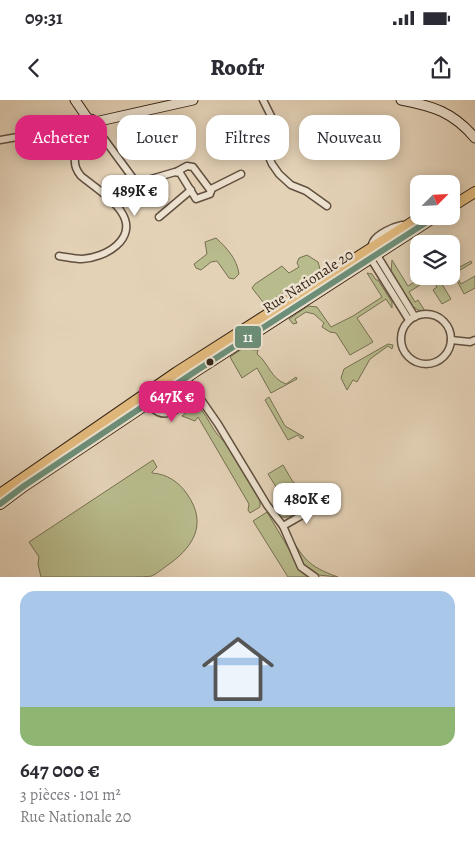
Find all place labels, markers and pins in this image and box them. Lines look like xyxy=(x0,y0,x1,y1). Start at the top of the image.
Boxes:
pin: 489K € xyxy=(94,174,176,217)
unlabelled marker xyxy=(205,357,215,367)
pin: 647K € xyxy=(131,380,213,423)
pin: 480K € xyxy=(266,482,348,525)

